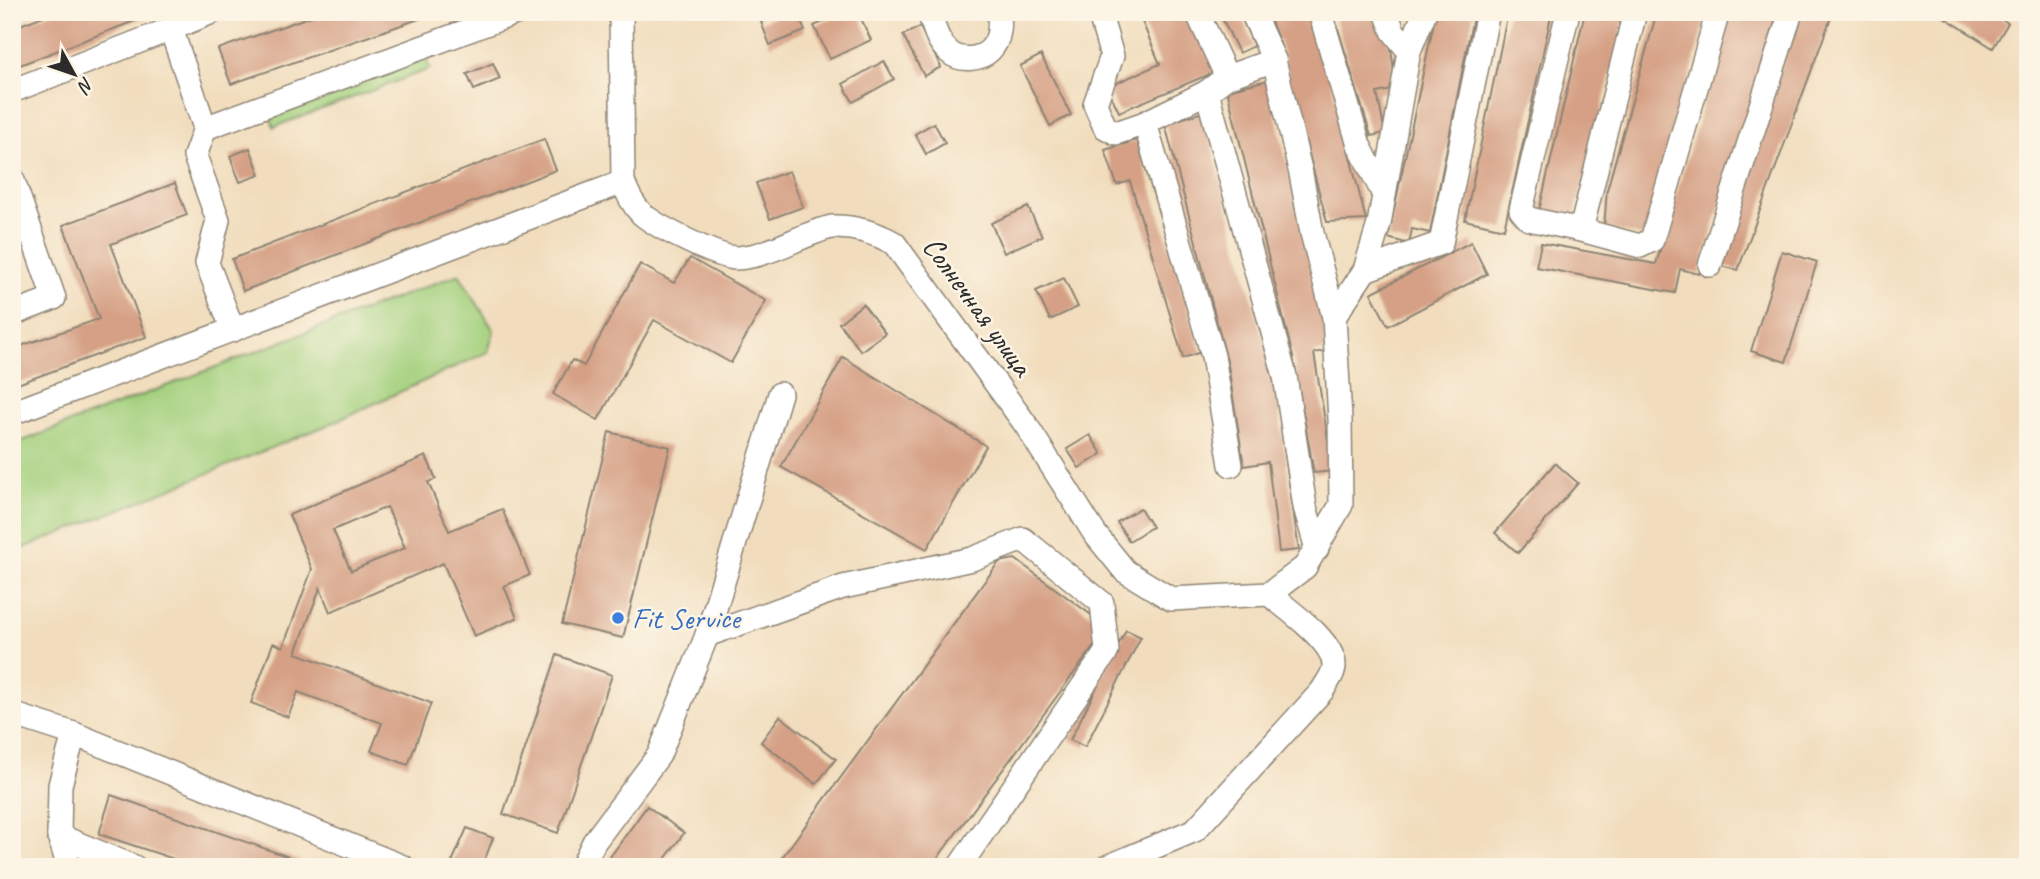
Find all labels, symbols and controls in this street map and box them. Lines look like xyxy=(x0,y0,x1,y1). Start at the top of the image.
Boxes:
north arrow xyxy=(38,38,108,108)
text: N xyxy=(71,72,99,99)
street label: Солнечная улица xyxy=(915,229,1043,385)
place label: Fit Service xyxy=(632,599,742,637)
marker: Fit Service xyxy=(610,610,626,626)

